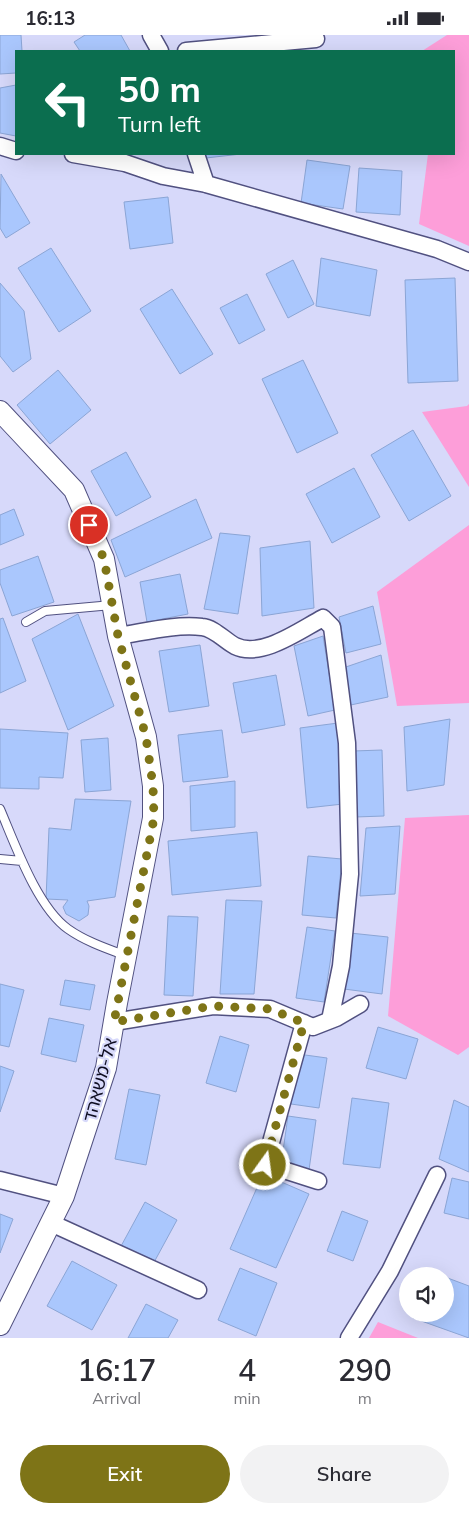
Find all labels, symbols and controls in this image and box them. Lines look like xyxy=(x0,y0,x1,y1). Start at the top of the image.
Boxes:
text: 16:13 xyxy=(25,6,75,30)
text: 50 m xyxy=(118,67,201,111)
icon: left xyxy=(35,70,100,135)
text: Turn left xyxy=(118,110,201,138)
pin xyxy=(68,504,110,546)
icon: arrive xyxy=(75,511,103,539)
street label: אל-משאהד xyxy=(77,1035,122,1124)
position arrow xyxy=(238,1138,290,1190)
map controls xyxy=(399,1267,454,1322)
button: sound xyxy=(399,1267,454,1322)
text: 16:17 xyxy=(77,1351,156,1389)
text: 4 xyxy=(238,1351,256,1389)
text: 290 xyxy=(338,1351,392,1389)
text: Arrival xyxy=(92,1388,141,1408)
text: min xyxy=(233,1388,261,1408)
text: m xyxy=(358,1388,372,1408)
button: Exit xyxy=(20,1445,230,1503)
button: Share xyxy=(240,1445,449,1503)

